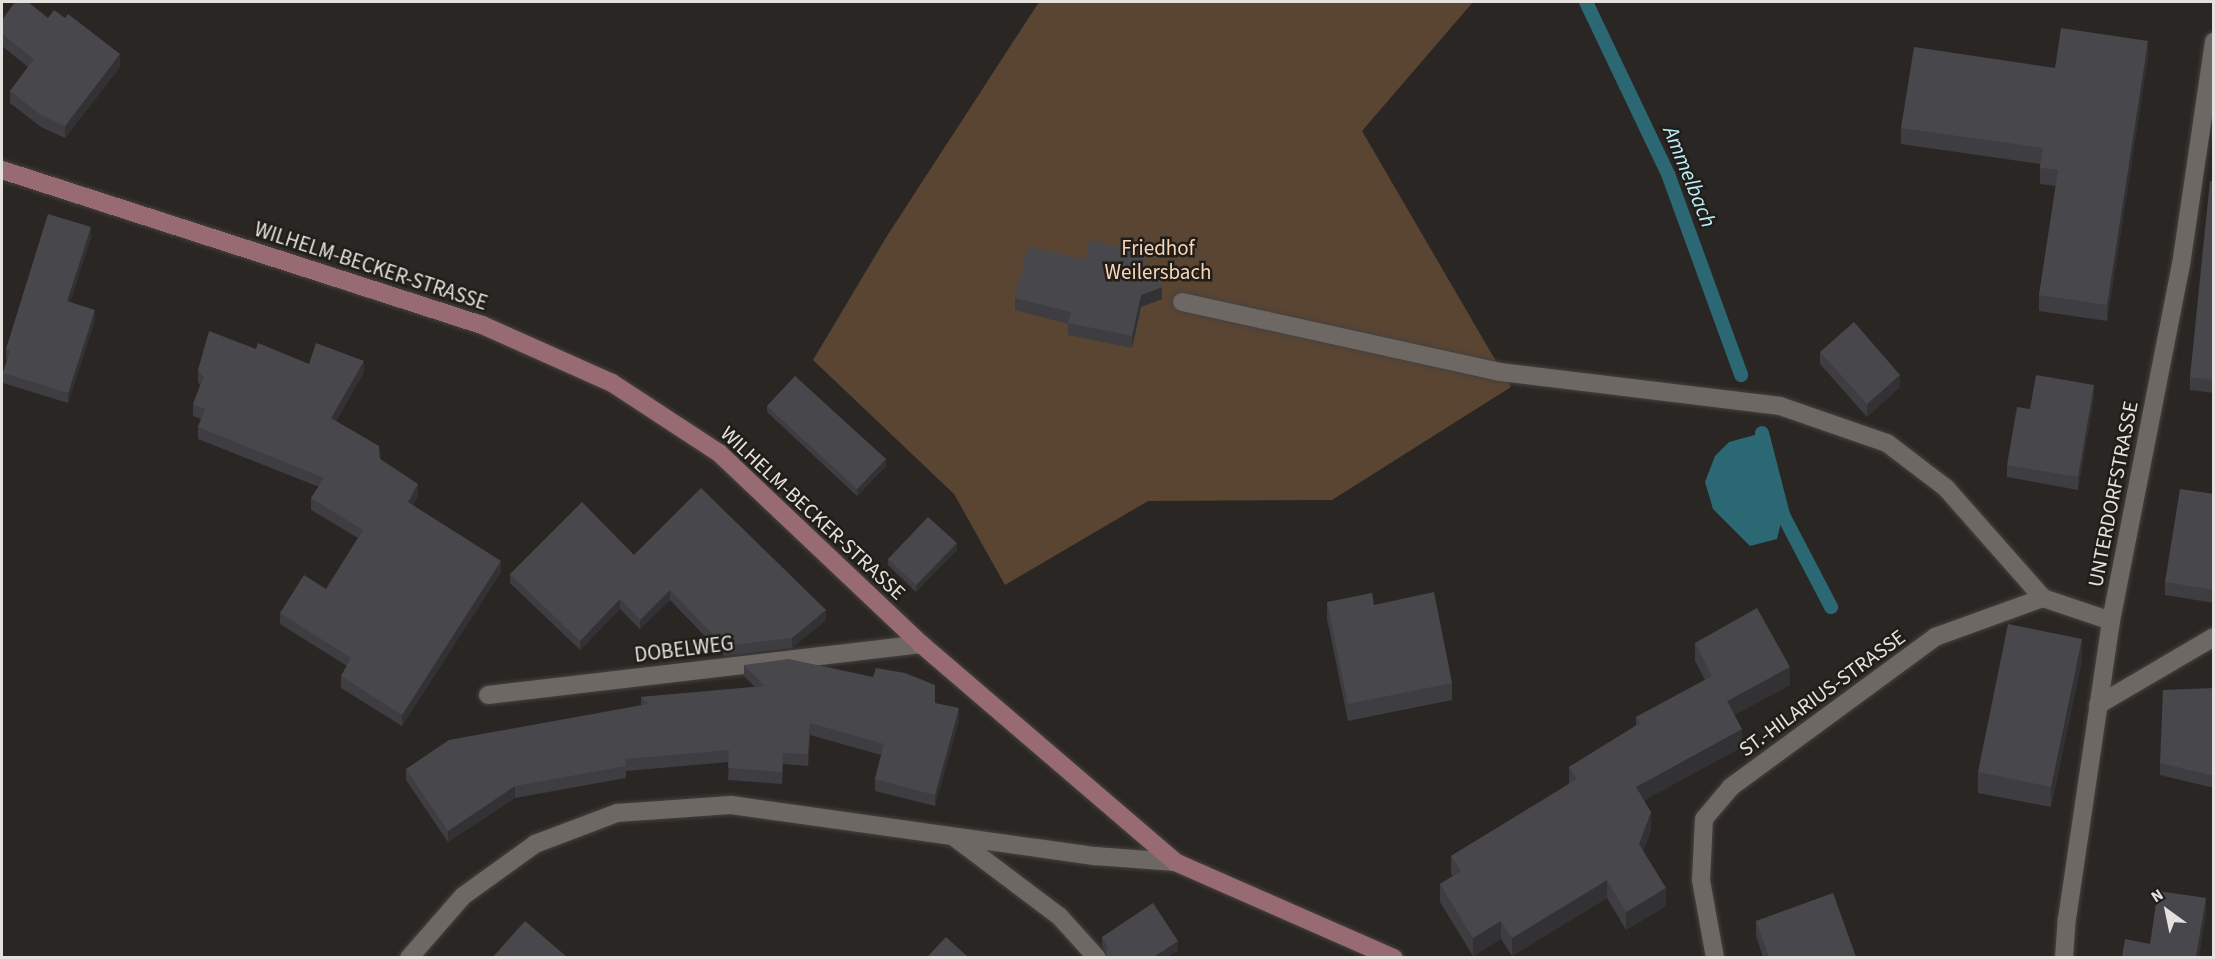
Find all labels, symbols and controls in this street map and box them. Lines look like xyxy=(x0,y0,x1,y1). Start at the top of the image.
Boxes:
water label: Ammelbach xyxy=(1657,122,1721,232)
street label: WILHELM-BECKER-STRASSE xyxy=(251,216,491,316)
park label: Friedhof Weilersbach xyxy=(1105,235,1211,285)
street label: UNTERDORFSTRASSE xyxy=(2083,399,2143,589)
street label: WILHELM-BECKER-STRASSE xyxy=(715,421,911,605)
street label: ST.-HILARIUS-STRASSE xyxy=(1734,624,1910,762)
street label: DOBELWEG xyxy=(633,630,735,668)
north arrow xyxy=(2137,881,2197,941)
text: N xyxy=(2147,884,2168,908)

